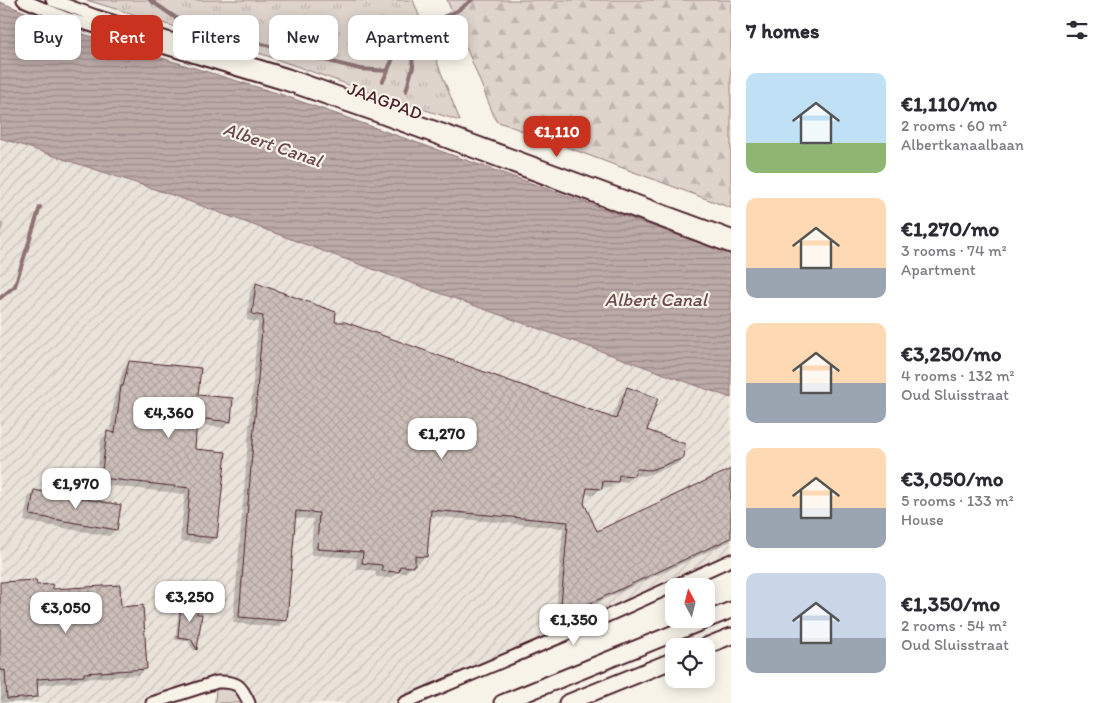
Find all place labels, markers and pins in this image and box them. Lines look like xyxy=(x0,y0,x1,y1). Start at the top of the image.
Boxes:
pin: €1,110 xyxy=(516,116,598,158)
pin: €4,360 xyxy=(128,396,210,439)
pin: €1,270 xyxy=(401,418,483,460)
pin: €1,970 xyxy=(35,468,117,510)
pin: €3,250 xyxy=(149,580,231,623)
pin: €3,050 xyxy=(25,592,107,634)
pin: €1,350 xyxy=(533,604,615,646)

